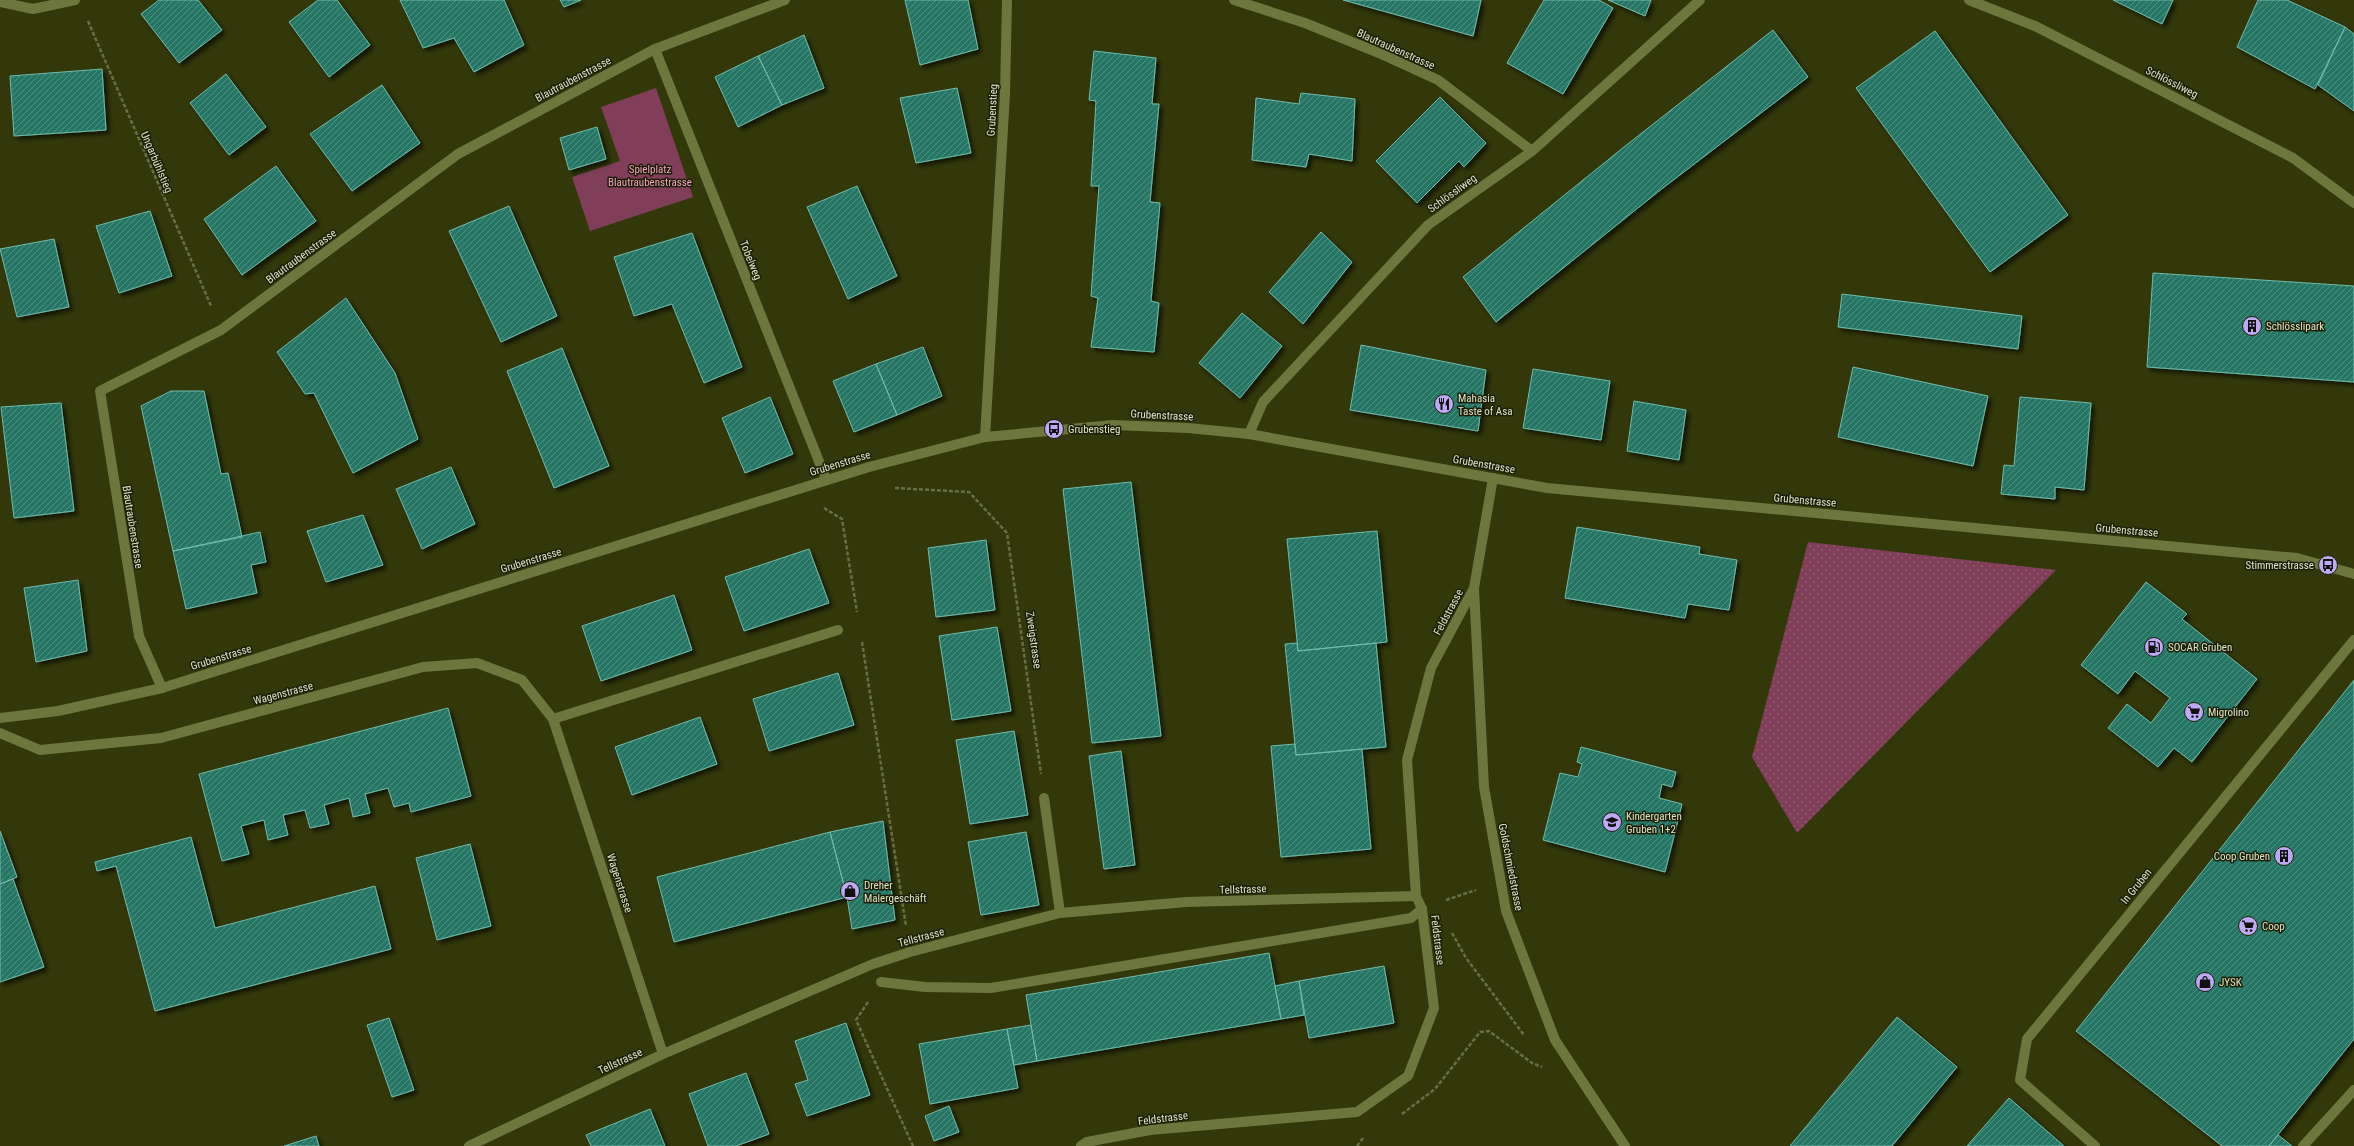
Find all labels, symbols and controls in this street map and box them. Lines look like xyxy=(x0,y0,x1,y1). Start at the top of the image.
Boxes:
street label: Blautraubenstrasse xyxy=(1355,26,1437,72)
street label: Blautraubenstrasse xyxy=(533,54,613,105)
street label: Schlössliweg xyxy=(2143,64,2200,101)
street label: Grubenstieg xyxy=(985,83,1000,137)
street label: Ungarbühlstieg xyxy=(138,130,175,195)
park label: Spielplatz Blautraubenstrasse xyxy=(608,163,692,189)
street label: Schlössliweg xyxy=(1425,171,1479,215)
street label: Blautraubenstrasse xyxy=(264,226,339,286)
street label: Tobelweg xyxy=(737,238,764,282)
building icon: Schlösslipark xyxy=(2241,315,2263,337)
place label: Schlösslipark xyxy=(2266,320,2324,333)
place label: Mahasia Taste of Asa xyxy=(1458,392,1513,418)
restaurant icon: Mahasia Taste of Asa xyxy=(1433,393,1455,415)
street label: Grubenstrasse xyxy=(1130,407,1194,424)
bus stop icon: Grubenstieg xyxy=(1043,418,1065,440)
place label: Grubenstieg xyxy=(1068,423,1120,436)
street label: Grubenstrasse xyxy=(808,448,872,479)
street label: Grubenstrasse xyxy=(1452,453,1516,476)
street label: Blautraubenstrasse xyxy=(120,485,145,570)
street label: Grubenstrasse xyxy=(1773,491,1837,510)
street label: Grubenstrasse xyxy=(2095,521,2159,540)
street label: Grubenstrasse xyxy=(499,545,563,576)
bus stop icon: Stimmerstrasse xyxy=(2317,554,2339,576)
place label: Stimmerstrasse xyxy=(2246,559,2314,572)
street label: Feldstrasse xyxy=(1431,587,1466,637)
street label: Zweigstrasse xyxy=(1023,611,1044,670)
fuel station icon: SOCAR Gruben xyxy=(2143,636,2165,658)
place label: SOCAR Gruben xyxy=(2168,641,2232,654)
street label: Grubenstrasse xyxy=(189,642,253,673)
street label: Wagenstrasse xyxy=(252,679,314,708)
supermarket icon: Migrolino xyxy=(2183,701,2205,723)
place label: Migrolino xyxy=(2208,706,2249,719)
place label: Kindergarten Gruben 1+2 xyxy=(1626,810,1682,836)
school or university icon: Kindergarten Gruben 1+2 xyxy=(1601,811,1623,833)
street label: Goldschmiedstrasse xyxy=(1496,822,1525,912)
building icon: Coop Gruben xyxy=(2273,845,2295,867)
place label: Coop Gruben xyxy=(2214,850,2270,863)
street label: Wagenstrasse xyxy=(604,852,635,914)
street label: In Gruben xyxy=(2118,866,2155,907)
place label: Dreher Malergeschäft xyxy=(864,879,927,905)
shop icon: Dreher Malergeschäft xyxy=(839,880,861,902)
street label: Tellstrasse xyxy=(1219,882,1267,897)
street label: Feldstrasse xyxy=(1428,914,1447,966)
supermarket icon: Coop xyxy=(2237,915,2259,937)
place label: Coop xyxy=(2262,920,2285,933)
street label: Tellstrasse xyxy=(897,925,946,950)
shop icon: JYSK xyxy=(2194,971,2216,993)
place label: JYSK xyxy=(2219,976,2242,989)
street label: Tellstrasse xyxy=(596,1046,644,1077)
street label: Feldstrasse xyxy=(1137,1109,1189,1128)

